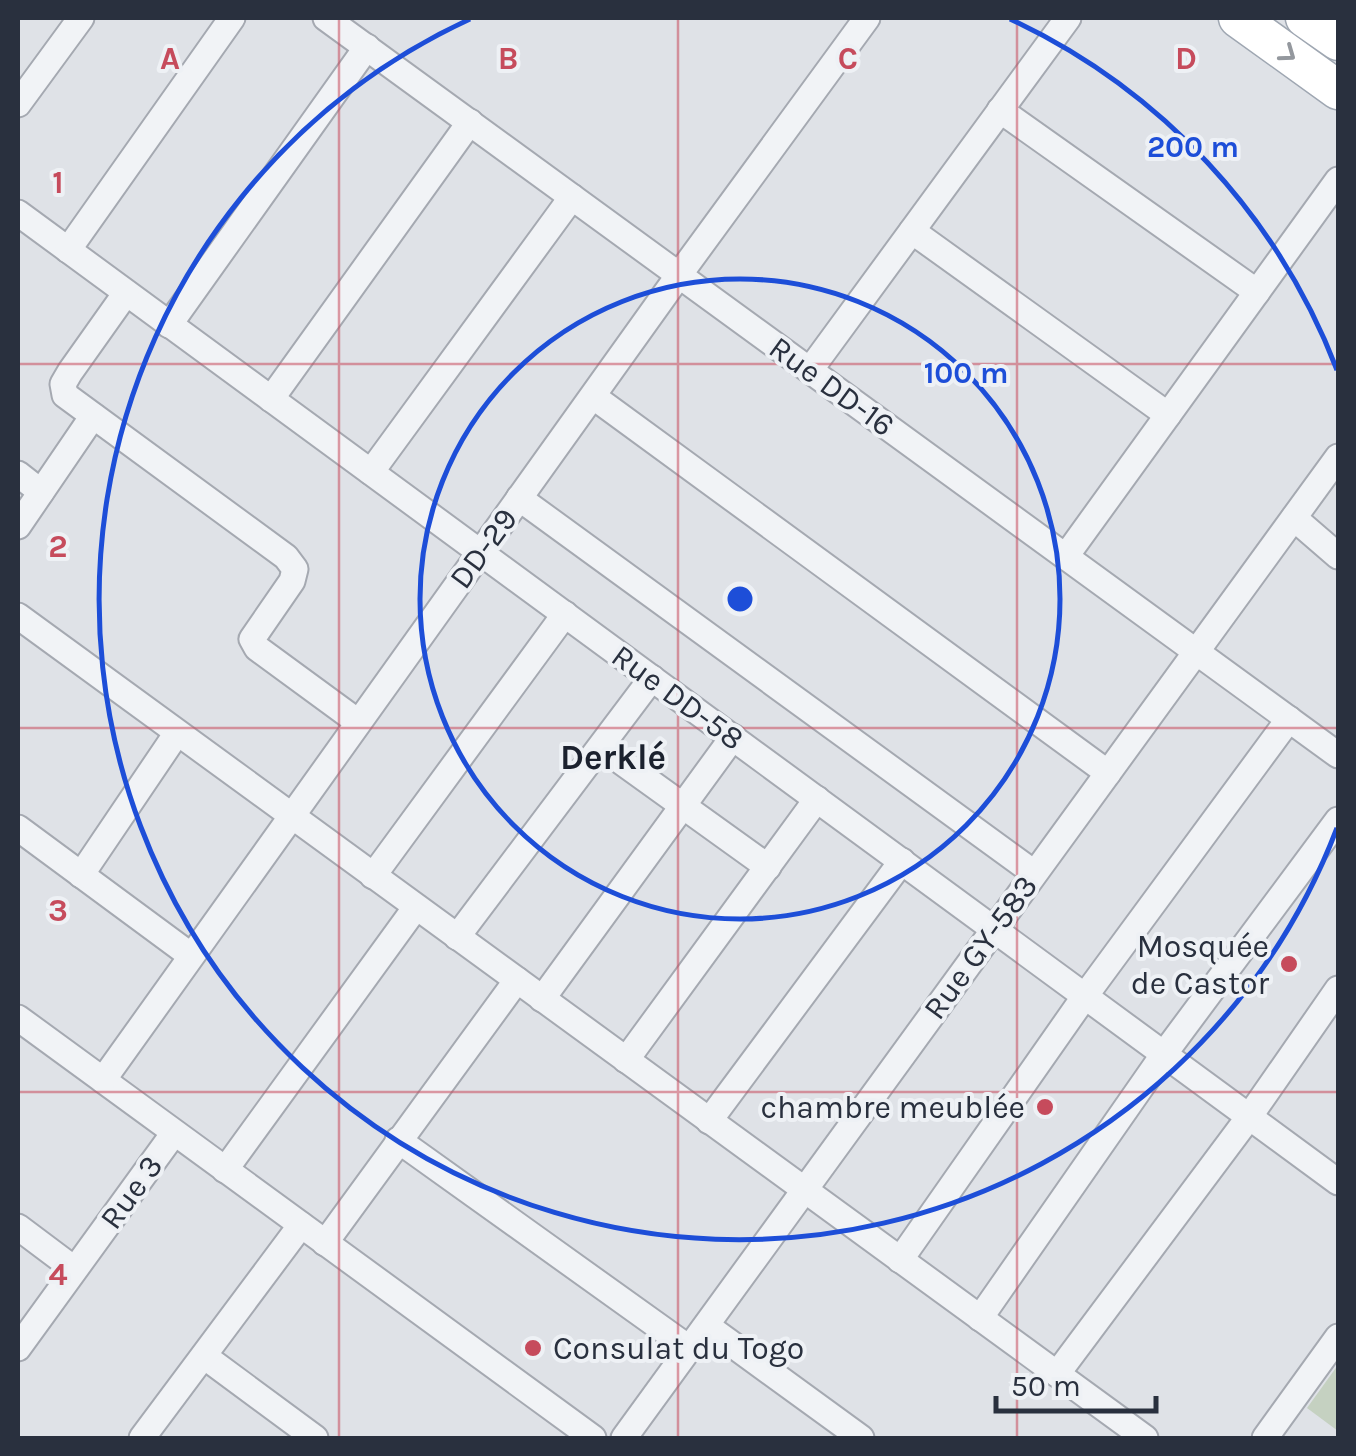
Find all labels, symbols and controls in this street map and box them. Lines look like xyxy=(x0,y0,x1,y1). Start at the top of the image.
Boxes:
text: A xyxy=(160,40,180,77)
text: B xyxy=(498,40,518,77)
text: C xyxy=(838,40,858,77)
text: D xyxy=(1175,40,1197,77)
one-way arrow xyxy=(1277,42,1295,59)
text: 200 m xyxy=(1147,129,1239,165)
text: 1 xyxy=(52,164,64,201)
street label: Rue DD-16 xyxy=(762,329,901,444)
text: 100 m xyxy=(924,355,1008,391)
street label: DD-29 xyxy=(442,501,525,596)
text: 2 xyxy=(48,528,68,565)
centre of rings xyxy=(722,581,758,617)
street label: Rue DD-58 xyxy=(604,637,751,758)
district label: Derklé xyxy=(560,737,666,778)
street label: Rue GY-583 xyxy=(916,868,1045,1027)
text: 3 xyxy=(48,892,68,929)
place label: Mosquée de Castor xyxy=(1131,928,1269,1002)
marker: Mosquée de Castor xyxy=(1278,953,1300,975)
place label: chambre meublée xyxy=(761,1089,1025,1126)
marker: chambre meublée xyxy=(1034,1096,1056,1118)
street label: Rue 3 xyxy=(92,1148,170,1236)
text: 4 xyxy=(48,1256,68,1293)
place label: Consulat du Togo xyxy=(553,1330,804,1367)
marker: Consulat du Togo xyxy=(522,1337,544,1359)
scale bar xyxy=(996,1351,1156,1413)
text: 50 m xyxy=(1011,1368,1081,1404)

